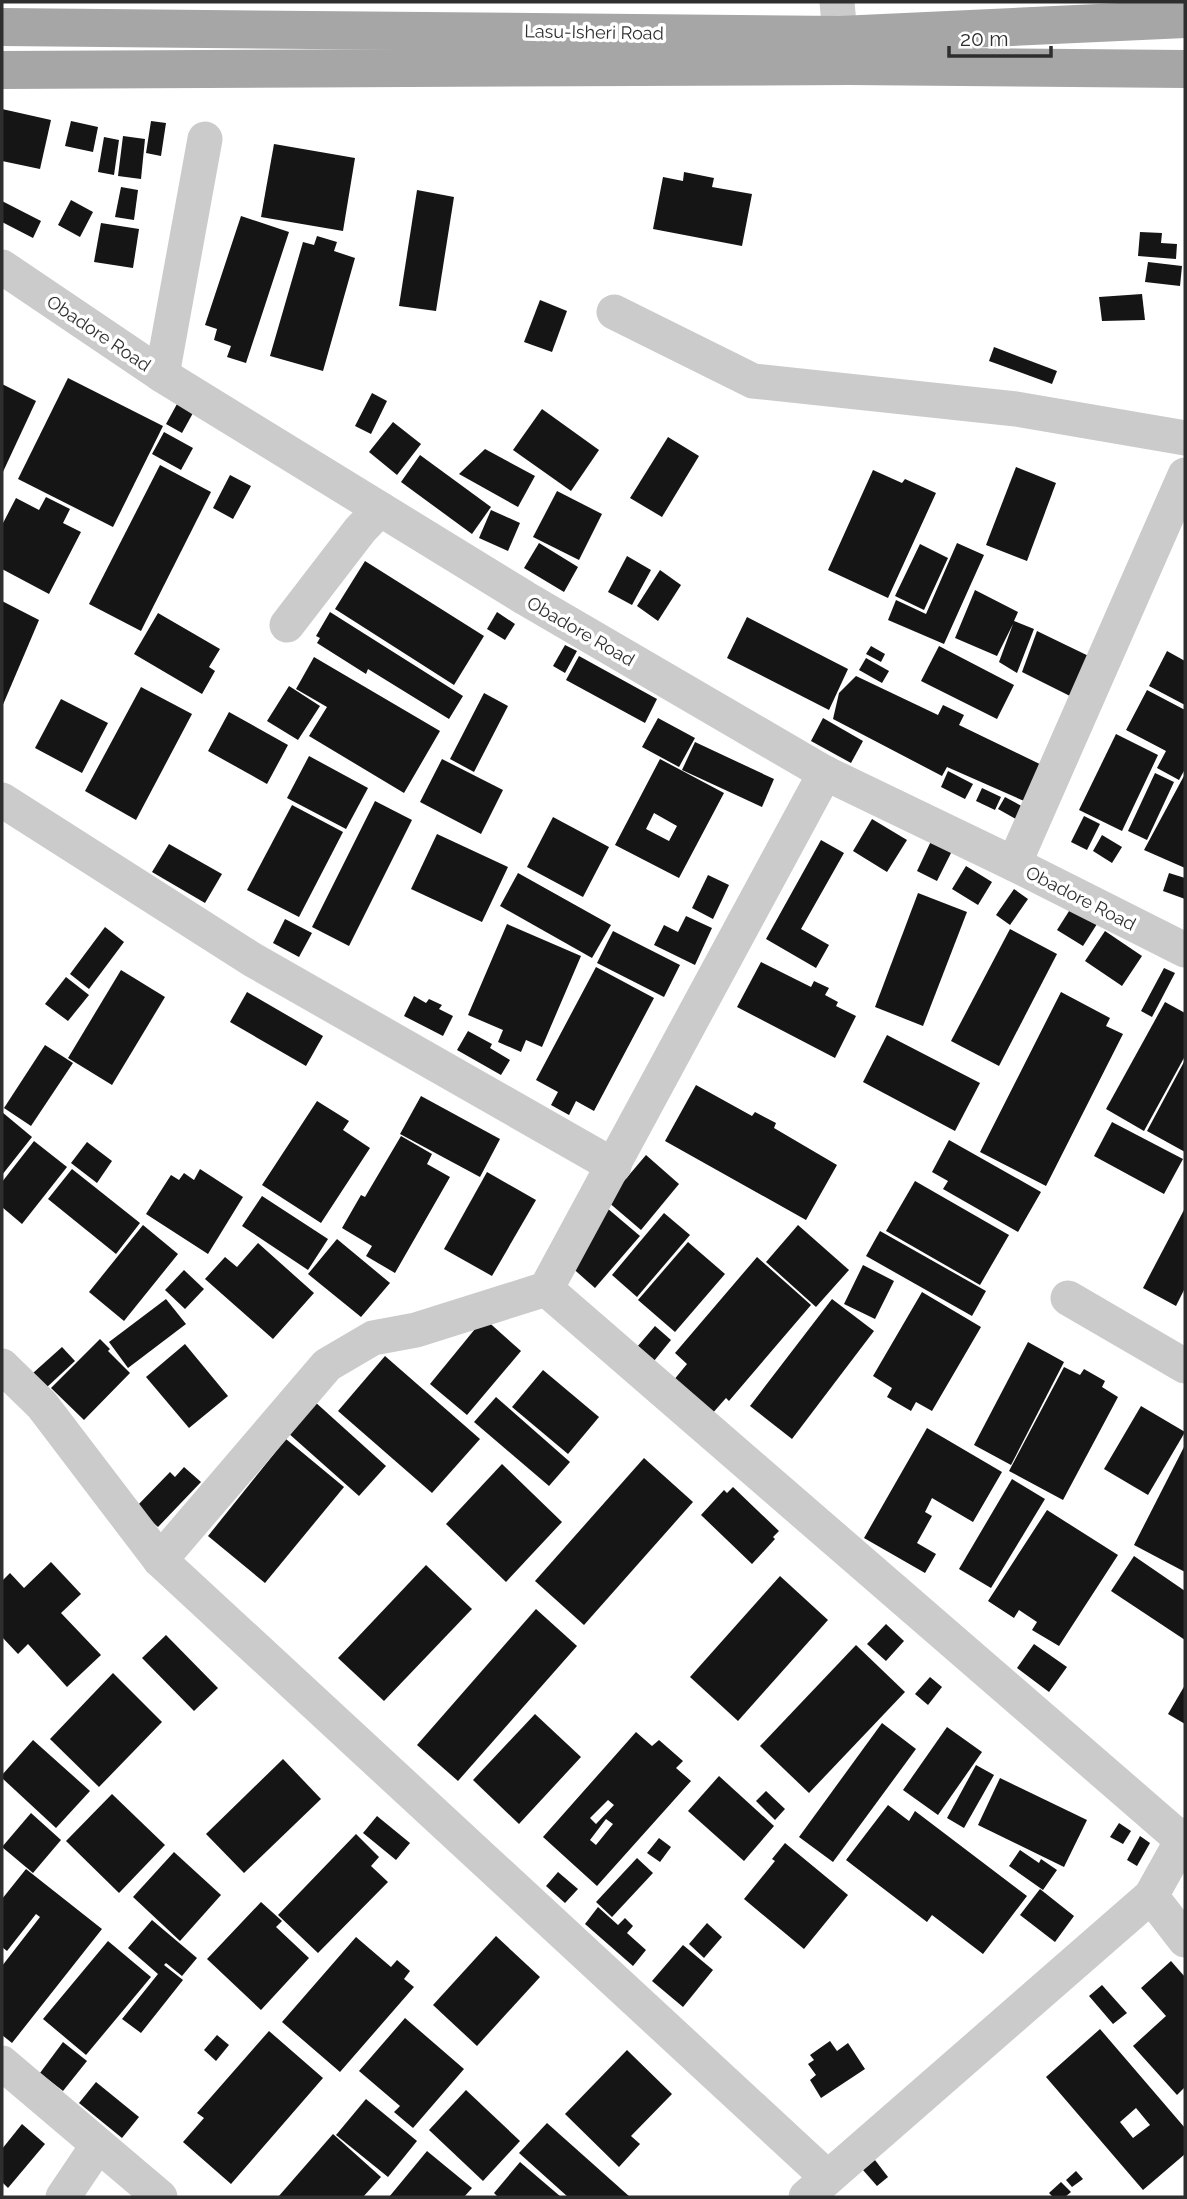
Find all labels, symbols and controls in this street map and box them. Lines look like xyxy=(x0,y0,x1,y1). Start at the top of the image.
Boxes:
scale bar xyxy=(949,14,1050,58)
street label: Lasu-Isheri Road xyxy=(524,20,664,44)
text: 20 m xyxy=(960,26,1008,51)
street label: Obadore Road xyxy=(43,291,155,375)
street label: Obadore Road xyxy=(523,592,639,670)
street label: Obadore Road xyxy=(1022,861,1140,935)

